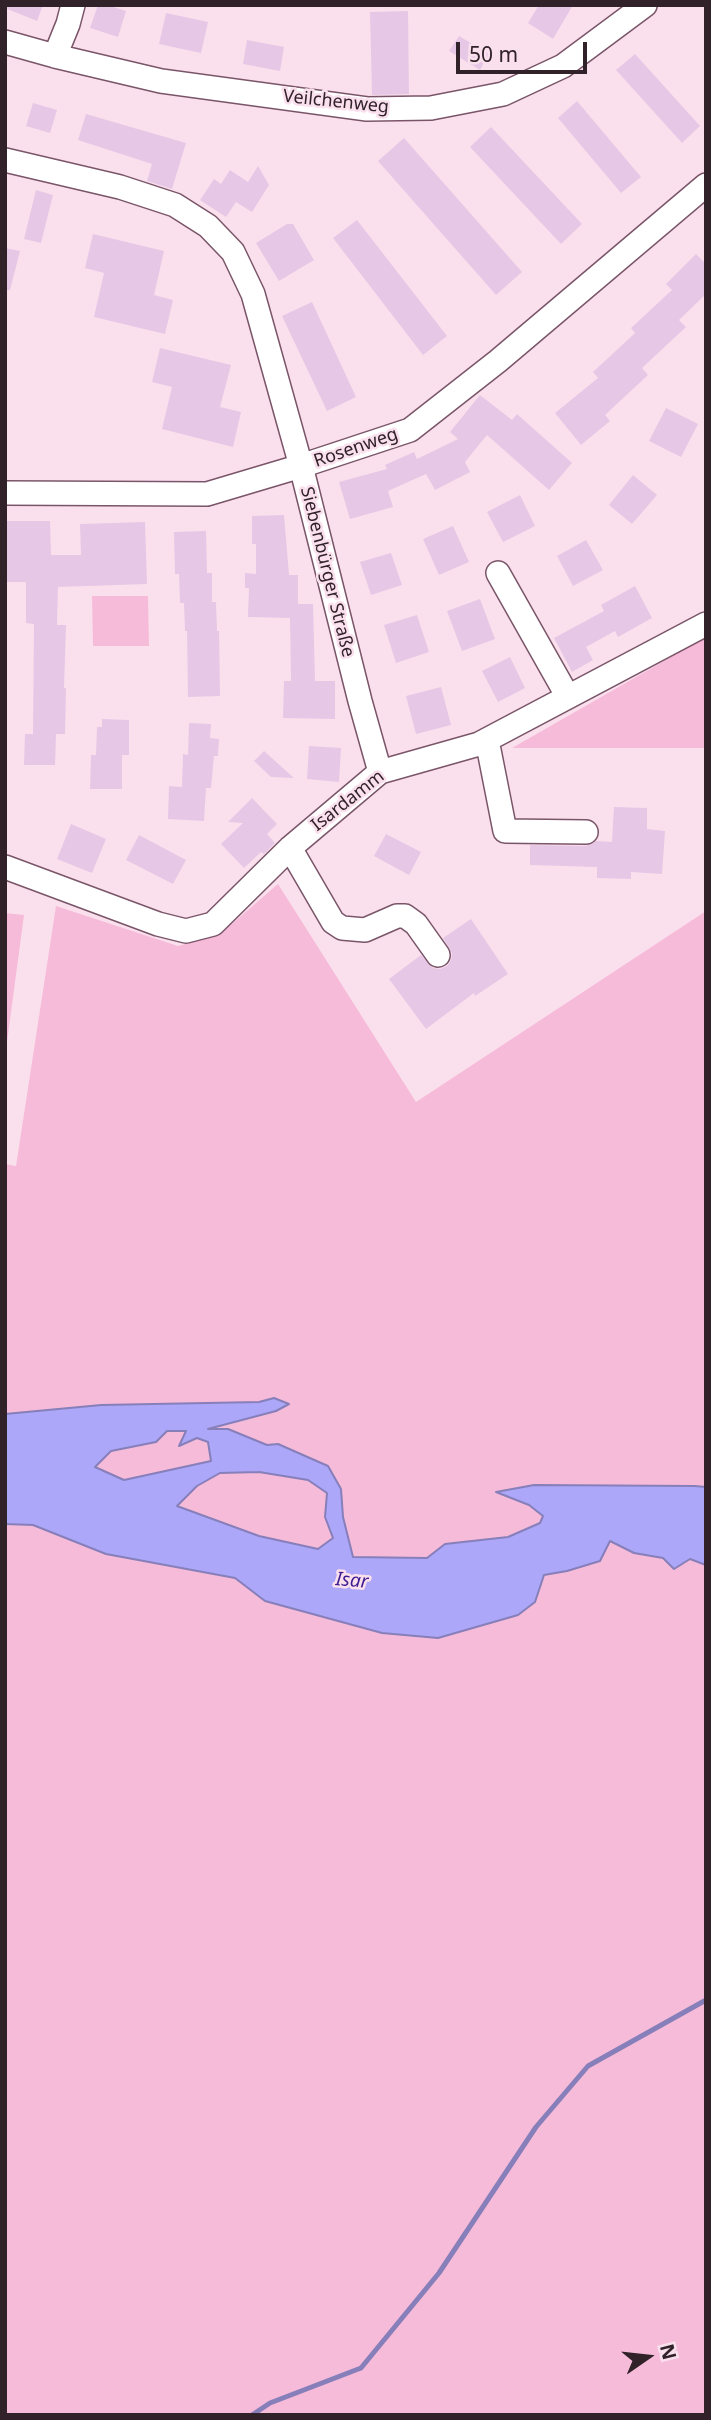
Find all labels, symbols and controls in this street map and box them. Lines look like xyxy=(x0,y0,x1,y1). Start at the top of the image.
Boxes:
scale bar xyxy=(459,28,590,72)
text: 50 m xyxy=(469,40,518,68)
street label: Veilchenweg xyxy=(282,86,390,118)
street label: Rosenweg xyxy=(311,424,401,472)
street label: Siebenbürger Straße xyxy=(295,485,359,659)
street label: Isardamm xyxy=(307,766,389,836)
water label: Isar xyxy=(335,1568,369,1594)
north arrow xyxy=(613,2322,683,2392)
text: N xyxy=(654,2341,683,2363)

